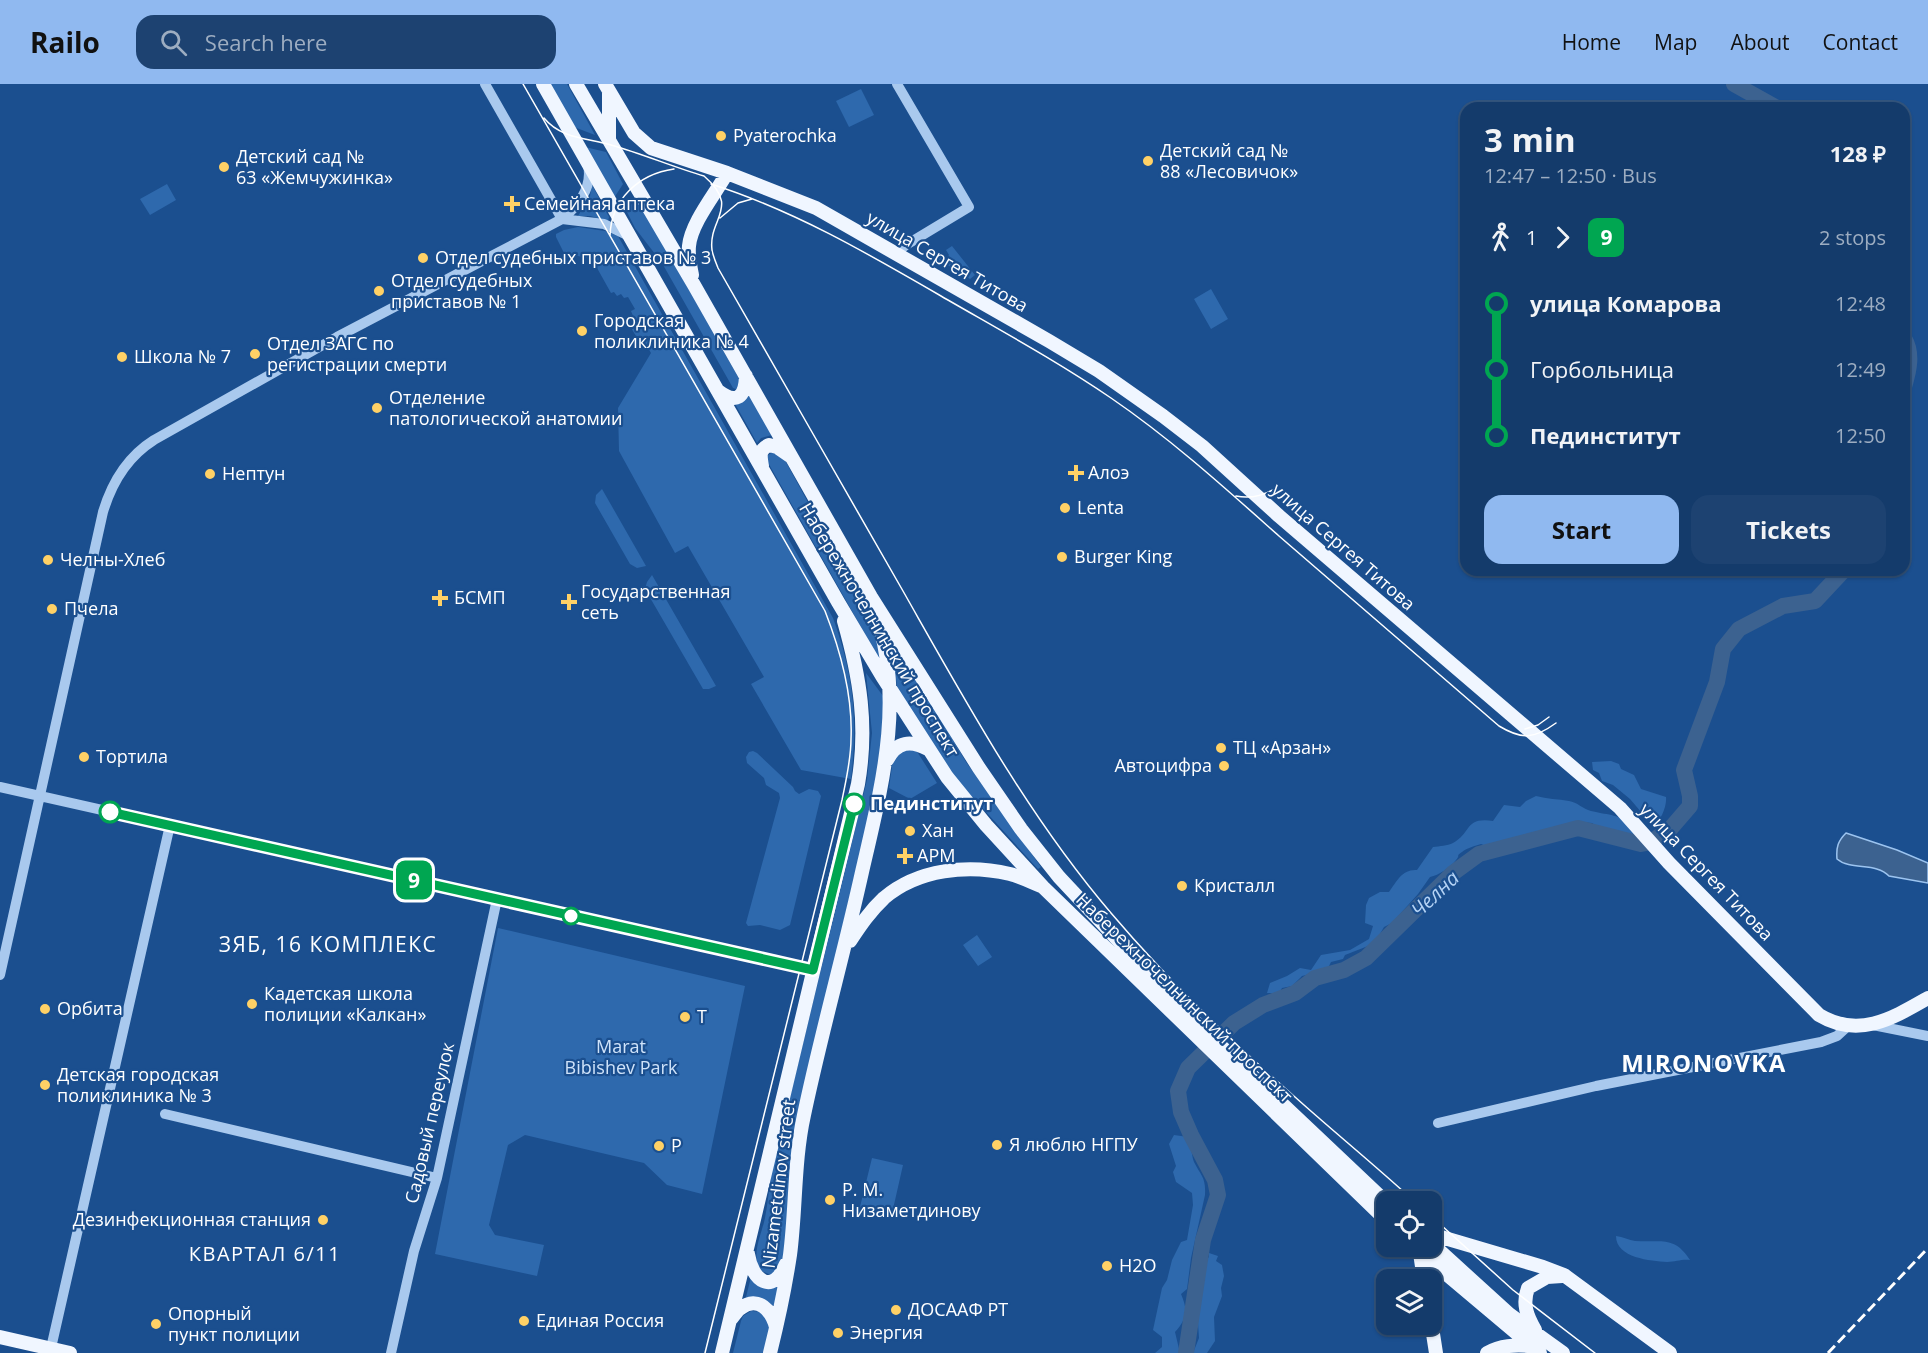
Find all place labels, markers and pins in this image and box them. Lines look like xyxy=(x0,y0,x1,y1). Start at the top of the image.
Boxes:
place label: Pyaterochka xyxy=(733,123,837,147)
marker: Pyaterochka xyxy=(714,129,728,143)
place label: Детский сад № 88 «Лесовичок» xyxy=(1160,138,1298,183)
place label: Детский сад № 63 «Жемчужинка» xyxy=(236,144,393,189)
marker: Детский сад № 88 «Лесовичок» xyxy=(1141,154,1155,168)
marker: Детский сад № 63 «Жемчужинка» xyxy=(217,160,231,174)
place label: Семейная аптека xyxy=(524,191,675,215)
marker: Семейная аптека xyxy=(505,197,519,211)
place label: Отдел судебных приставов № 3 xyxy=(435,245,711,269)
marker: Отдел судебных приставов № 3 xyxy=(416,251,430,265)
place label: Отдел судебных приставов № 1 xyxy=(391,268,533,313)
marker: Отдел судебных приставов № 1 xyxy=(372,284,386,298)
place label: Городская поликлиника № 4 xyxy=(594,308,749,353)
marker: Городская поликлиника № 4 xyxy=(575,324,589,338)
place label: Отдел ЗАГС по регистрации смерти xyxy=(267,331,447,376)
place label: Школа № 7 xyxy=(134,344,231,368)
marker: Отдел ЗАГС по регистрации смерти xyxy=(248,347,262,361)
marker: Школа № 7 xyxy=(115,350,129,364)
place label: Отделение патологической анатомии xyxy=(389,385,622,430)
marker: Отделение патологической анатомии xyxy=(370,401,384,415)
place label: Алоэ xyxy=(1088,460,1129,484)
place label: Нептун xyxy=(222,461,285,485)
marker: Алоэ xyxy=(1069,466,1083,480)
marker: Нептун xyxy=(203,467,217,481)
place label: Lenta xyxy=(1077,495,1124,519)
marker: Lenta xyxy=(1058,501,1072,515)
place label: Burger King xyxy=(1074,544,1173,568)
place label: Челны-Хлеб xyxy=(60,547,165,571)
marker: Burger King xyxy=(1055,550,1069,564)
marker: Челны-Хлеб xyxy=(41,553,55,567)
place label: Государственная сеть xyxy=(581,579,730,624)
place label: БСМП xyxy=(454,585,506,609)
marker: БСМП xyxy=(431,589,449,607)
marker: Государственная сеть xyxy=(562,595,576,609)
place label: Пчела xyxy=(64,596,118,620)
marker: Пчела xyxy=(45,602,59,616)
place label: ТЦ «Арзан» xyxy=(1233,735,1331,759)
marker: ТЦ «Арзан» xyxy=(1214,741,1228,755)
place label: Тортила xyxy=(96,744,168,768)
marker: Тортила xyxy=(77,750,91,764)
place label: Автоцифра xyxy=(1114,753,1212,777)
marker: Автоцифра xyxy=(1217,759,1231,773)
place label: Пединститут xyxy=(870,791,993,815)
marker: Пединститут xyxy=(843,793,865,815)
unlabelled marker xyxy=(99,801,121,823)
place label: Хан xyxy=(922,818,954,842)
marker: Хан xyxy=(903,824,917,838)
place label: АРМ xyxy=(917,843,955,867)
marker: АРМ xyxy=(898,849,912,863)
place label: Кристалл xyxy=(1194,873,1275,897)
marker: Кристалл xyxy=(1175,879,1189,893)
unlabelled marker xyxy=(562,907,580,925)
place label: Кадетская школа полиции «Калкан» xyxy=(264,981,426,1026)
place label: Орбита xyxy=(57,996,123,1020)
marker: Кадетская школа полиции «Калкан» xyxy=(245,997,259,1011)
marker: Орбита xyxy=(38,1002,52,1016)
place label: Т xyxy=(697,1004,707,1028)
marker: Т xyxy=(678,1010,692,1024)
place label: Детская городская поликлиника № 3 xyxy=(57,1062,219,1107)
marker: Детская городская поликлиника № 3 xyxy=(38,1078,52,1092)
place label: Я люблю НГПУ xyxy=(1009,1132,1139,1156)
place label: Р xyxy=(671,1133,682,1157)
marker: Я люблю НГПУ xyxy=(990,1138,1004,1152)
marker: Р xyxy=(652,1139,666,1153)
place label: Р. М. Низаметдинову xyxy=(842,1177,982,1222)
marker: Р. М. Низаметдинову xyxy=(823,1193,837,1207)
place label: Дезинфекционная станция xyxy=(73,1207,311,1231)
marker: Дезинфекционная станция xyxy=(316,1213,330,1227)
place label: H2O xyxy=(1119,1253,1157,1277)
marker: H2O xyxy=(1100,1259,1114,1273)
place label: ДОСААФ РТ xyxy=(908,1297,1008,1321)
place label: Опорный пункт полиции xyxy=(168,1301,300,1346)
marker: ДОСААФ РТ xyxy=(889,1303,903,1317)
place label: Единая Россия xyxy=(536,1308,664,1332)
marker: Единая Россия xyxy=(517,1314,531,1328)
marker: Опорный пункт полиции xyxy=(149,1317,163,1331)
place label: Энергия xyxy=(850,1320,923,1344)
marker: Энергия xyxy=(831,1326,845,1340)

